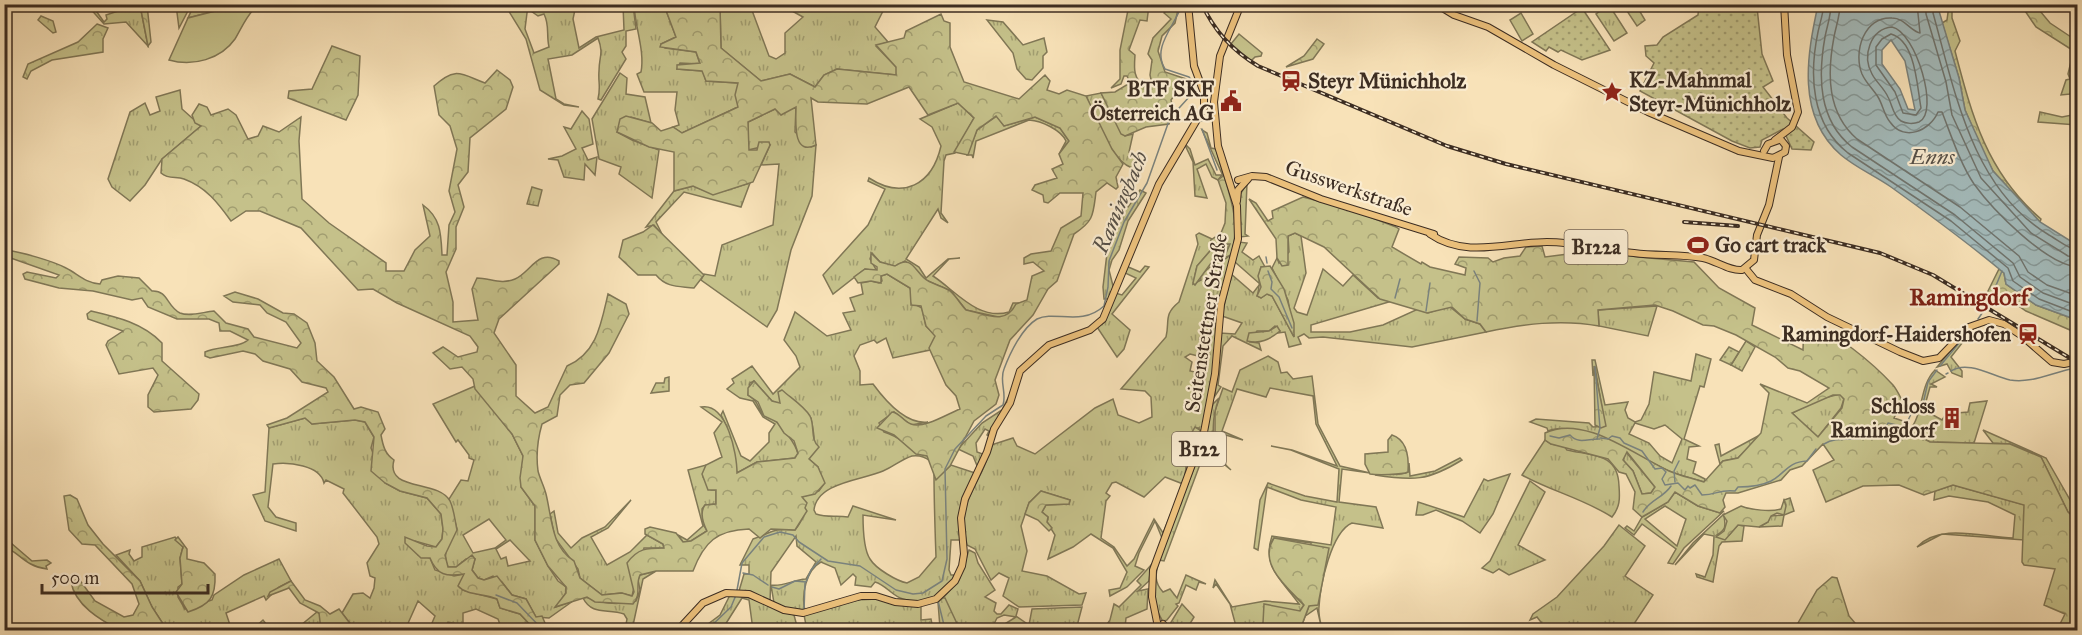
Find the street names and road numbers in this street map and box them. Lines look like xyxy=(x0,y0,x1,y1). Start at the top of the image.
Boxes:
street label: Gusswerkstraße xyxy=(1282,154,1416,222)
road number: B122a xyxy=(1564,230,1628,264)
street label: Seitenstettner Straße xyxy=(1179,231,1233,414)
road number: B122 xyxy=(1172,432,1226,466)

